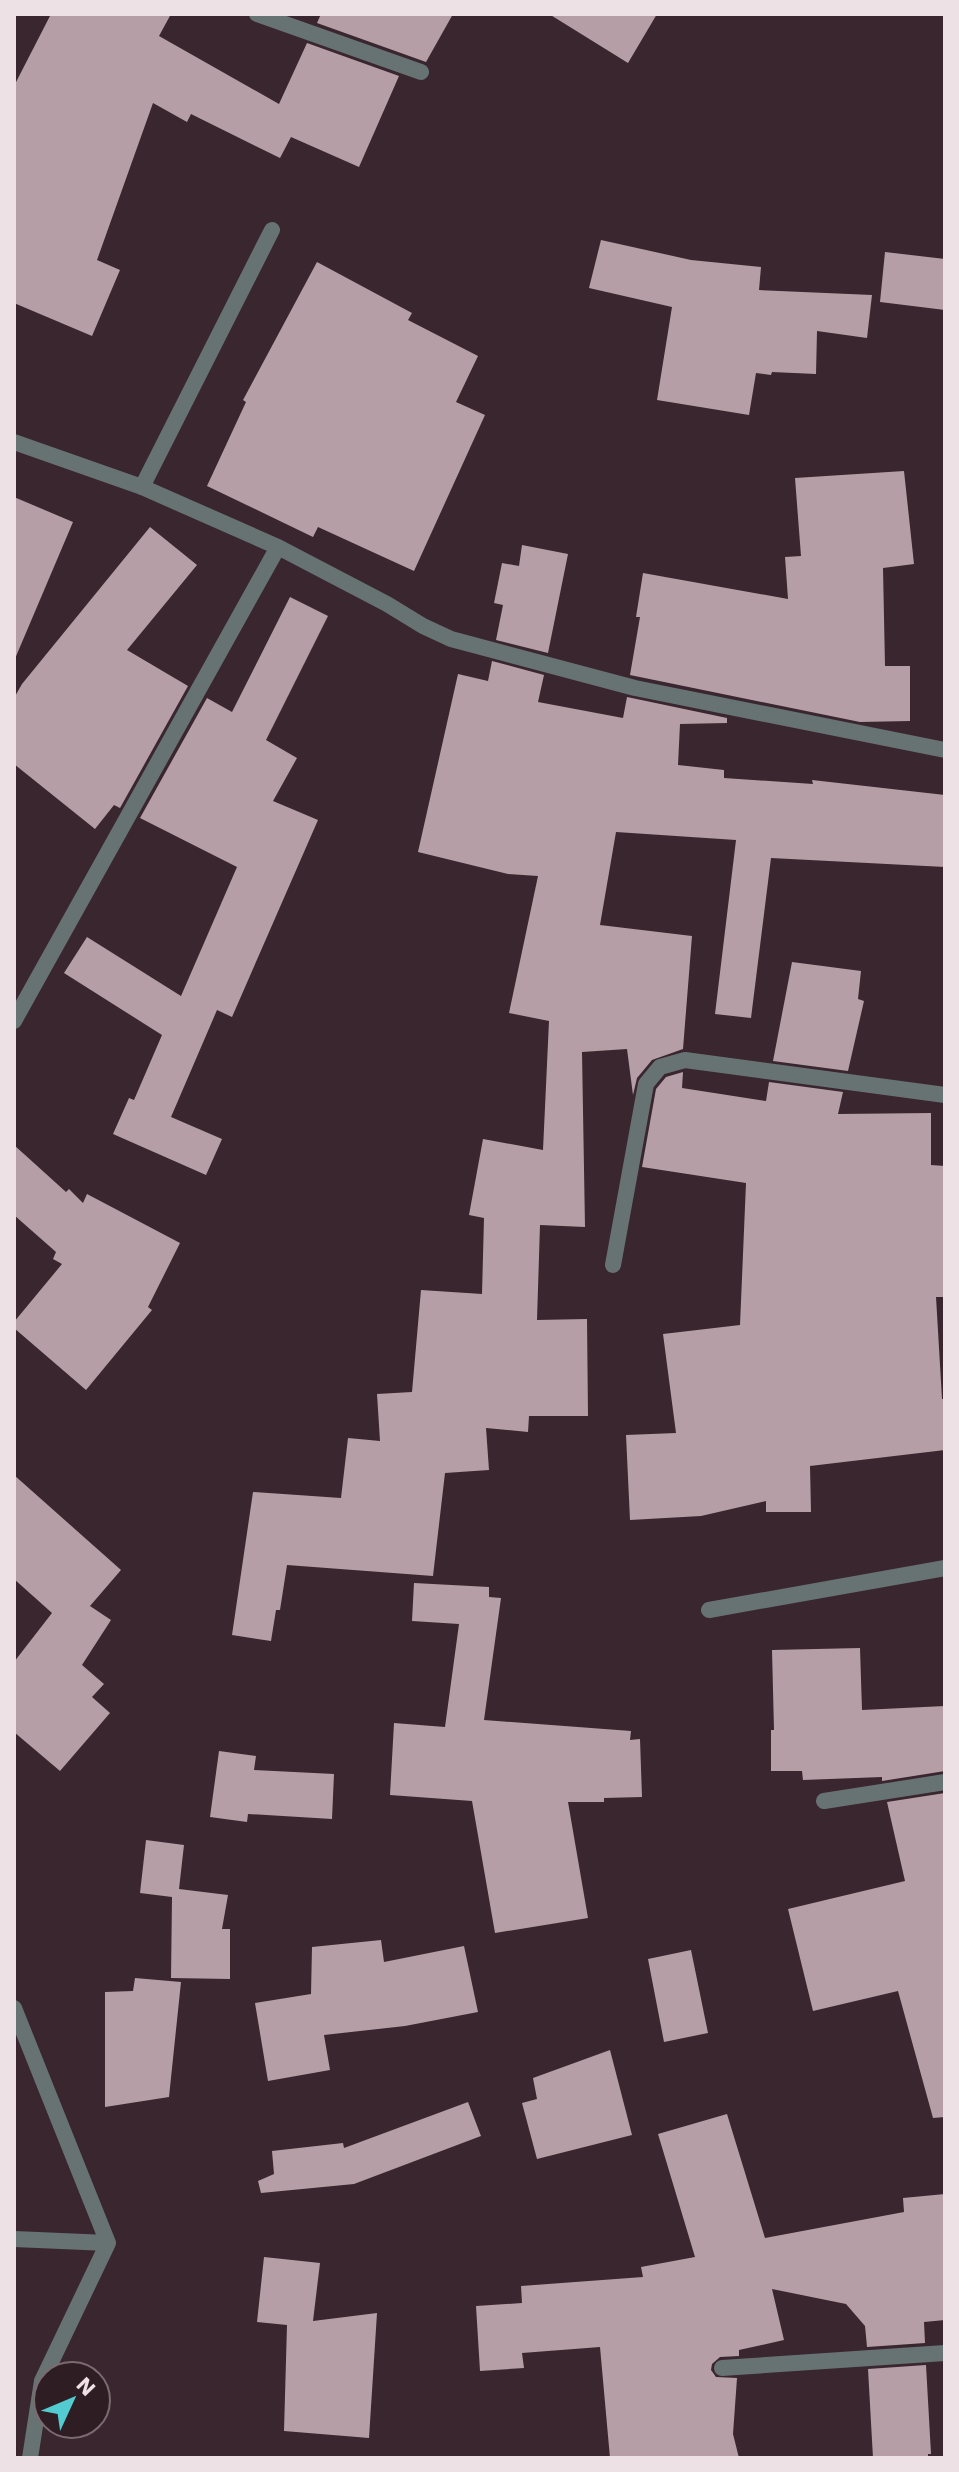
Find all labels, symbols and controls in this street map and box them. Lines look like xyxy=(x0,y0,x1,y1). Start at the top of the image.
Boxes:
north arrow xyxy=(32,2360,112,2440)
text: N xyxy=(71,2372,101,2401)

